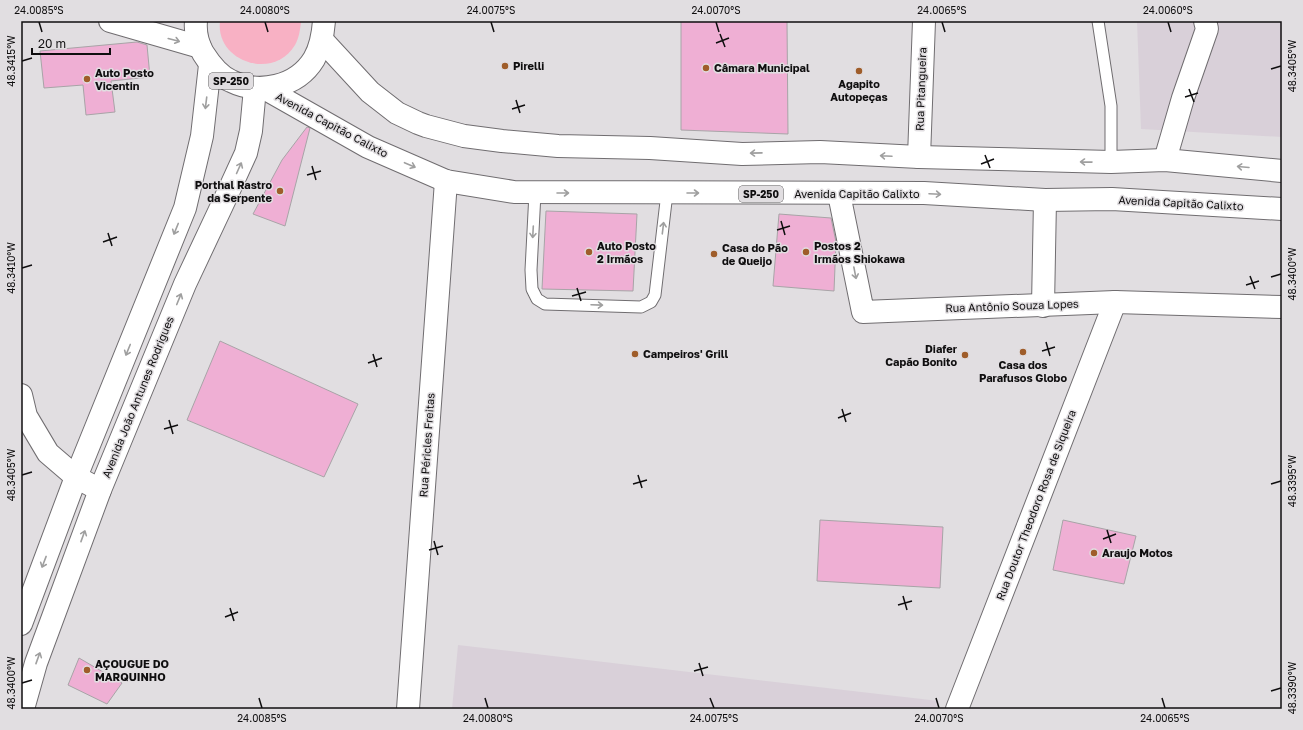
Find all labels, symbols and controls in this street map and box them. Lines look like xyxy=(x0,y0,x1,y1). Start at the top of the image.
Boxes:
text: 24.0085°S xyxy=(14,4,64,16)
text: 24.0080°S xyxy=(240,4,290,16)
text: 24.0075°S xyxy=(467,4,515,16)
text: 24.0070°S xyxy=(691,4,741,16)
text: 24.0065°S xyxy=(917,4,967,16)
text: 24.0060°S xyxy=(1143,4,1193,16)
scale bar xyxy=(32,30,110,56)
text: 48.3415°W xyxy=(5,35,17,87)
text: 20 m xyxy=(38,36,66,51)
one-way arrow xyxy=(167,37,180,44)
text: 48.3405°W xyxy=(1286,39,1298,92)
street label: Rua Pitangueira xyxy=(913,47,928,131)
place label: Pirelli xyxy=(513,59,544,72)
marker: Pirelli xyxy=(500,61,510,71)
place label: Câmara Municipal xyxy=(714,61,810,74)
marker: Câmara Municipal xyxy=(701,63,711,73)
place label: Auto Posto Vicentin xyxy=(95,66,154,92)
marker: Agapito Autopeças xyxy=(854,66,864,76)
road number: SP-250 xyxy=(209,73,253,89)
marker: Auto Posto Vicentin xyxy=(82,74,92,84)
place label: Agapito Autopeças xyxy=(830,77,888,103)
street label: Avenida Capitão Calixto xyxy=(274,89,391,160)
one-way arrow xyxy=(202,96,210,109)
one-way arrow xyxy=(750,149,763,157)
one-way arrow xyxy=(880,152,893,159)
one-way arrow xyxy=(1080,158,1093,165)
one-way arrow xyxy=(236,162,243,174)
one-way arrow xyxy=(403,162,415,169)
one-way arrow xyxy=(1237,163,1250,171)
place label: Porthal Rastro da Serpente xyxy=(195,178,273,204)
marker: Porthal Rastro da Serpente xyxy=(275,186,285,196)
road number: SP-250 xyxy=(739,186,783,202)
street label: Avenida Capitão Calixto xyxy=(794,187,920,200)
one-way arrow xyxy=(556,189,569,197)
one-way arrow xyxy=(686,189,699,197)
one-way arrow xyxy=(928,190,941,198)
street label: Avenida Capitão Calixto xyxy=(1118,193,1244,212)
one-way arrow xyxy=(659,222,667,235)
one-way arrow xyxy=(172,223,180,235)
one-way arrow xyxy=(529,225,537,238)
place label: Auto Posto 2 Irmãos xyxy=(597,239,656,265)
place label: Postos 2 Irmãos Shiokawa xyxy=(814,239,905,265)
place label: Casa do Pão de Queijo xyxy=(722,241,788,267)
text: 48.3410°W xyxy=(5,242,17,294)
marker: Auto Posto 2 Irmãos xyxy=(584,247,594,257)
marker: Postos 2 Irmãos Shiokawa xyxy=(801,247,811,257)
text: 48.3400°W xyxy=(1286,247,1298,301)
marker: Casa do Pão de Queijo xyxy=(709,249,719,259)
one-way arrow xyxy=(851,267,859,280)
one-way arrow xyxy=(175,293,183,305)
street label: Rua Antônio Souza Lopes xyxy=(945,297,1079,314)
one-way arrow xyxy=(590,301,603,309)
street label: Avenida João Antunes Rodrigues xyxy=(99,314,176,480)
place label: Diafer Capão Bonito xyxy=(885,342,958,368)
one-way arrow xyxy=(123,343,131,355)
place label: Campeiros' Grill xyxy=(643,347,728,360)
marker: Casa dos Parafusos Globo xyxy=(1018,347,1028,357)
marker: Campeiros' Grill xyxy=(630,349,640,359)
marker: Diafer Capão Bonito xyxy=(960,350,970,360)
place label: Casa dos Parafusos Globo xyxy=(979,358,1067,384)
street label: Rua Péricles Freitas xyxy=(416,392,437,498)
street label: Rua Doutor Theodoro Rosa de Siqueira xyxy=(993,408,1078,602)
text: 48.3405°W xyxy=(5,448,17,501)
text: 48.3395°W xyxy=(1286,454,1298,507)
one-way arrow xyxy=(79,531,87,543)
place label: Araujo Motos xyxy=(1102,546,1173,559)
marker: Araujo Motos xyxy=(1089,548,1099,558)
one-way arrow xyxy=(40,556,48,568)
one-way arrow xyxy=(34,652,42,664)
text: 48.3400°W xyxy=(5,656,17,710)
place label: AÇOUGUE DO MARQUINHO xyxy=(95,657,169,683)
text: 48.3390°W xyxy=(1286,661,1298,714)
marker: AÇOUGUE DO MARQUINHO xyxy=(82,665,92,675)
text: 24.0085°S xyxy=(237,712,287,724)
text: 24.0080°S xyxy=(463,712,513,724)
text: 24.0075°S xyxy=(690,712,738,724)
text: 24.0070°S xyxy=(914,712,964,724)
text: 24.0065°S xyxy=(1140,712,1190,724)

